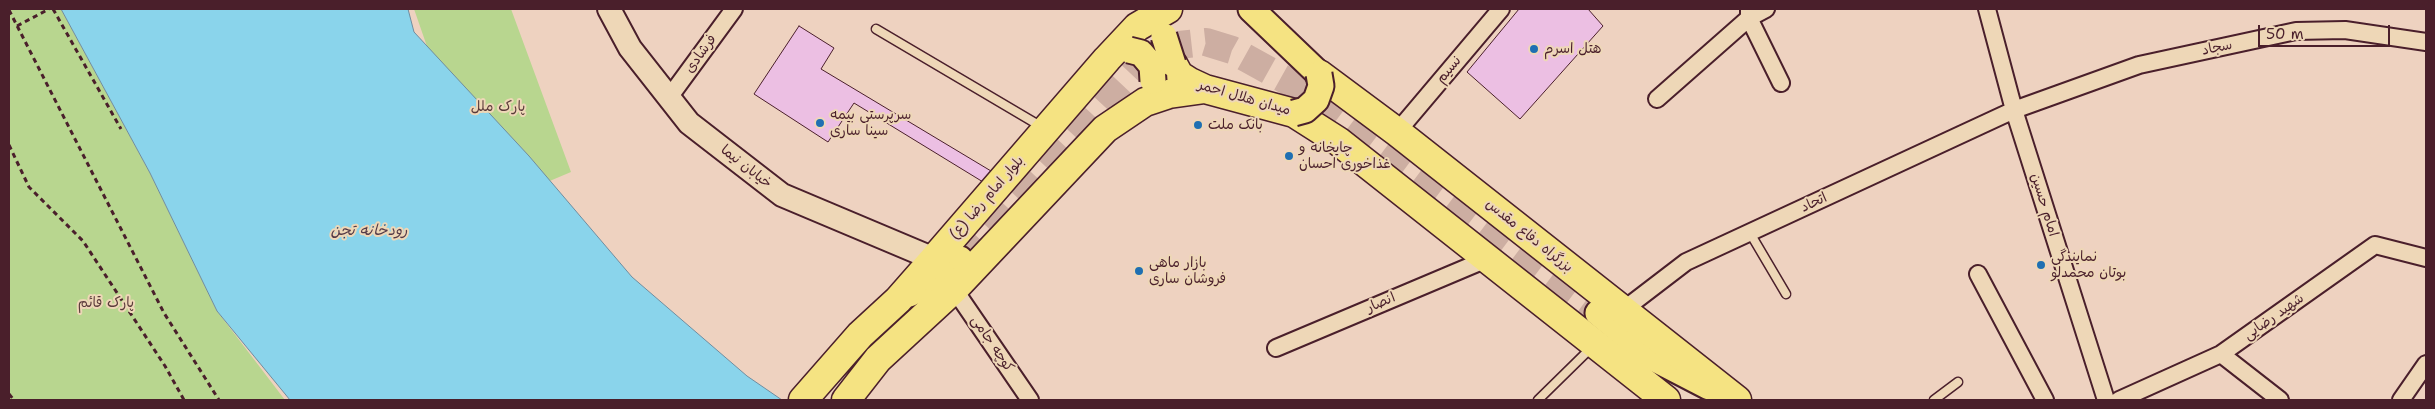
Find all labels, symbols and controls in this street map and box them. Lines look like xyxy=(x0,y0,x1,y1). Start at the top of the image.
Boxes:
scale bar xyxy=(2260,15,2392,47)
text: 50 m xyxy=(2266,24,2304,44)
street label: فرشادی xyxy=(681,31,721,77)
street label: سجاد xyxy=(2200,37,2234,59)
place label: هتل اسرم xyxy=(1544,41,1602,57)
marker: هتل اسرم xyxy=(1528,43,1540,55)
street label: نسیم xyxy=(1433,53,1465,87)
street label: میدان هلال احمر xyxy=(1196,77,1292,119)
park label: پارک ملل xyxy=(471,99,525,115)
place label: سرپرستی بیمه سینا ساری xyxy=(830,107,911,140)
marker: سرپرستی بیمه سینا ساری xyxy=(814,117,826,129)
place label: بانک ملت xyxy=(1208,117,1263,133)
marker: بانک ملت xyxy=(1192,119,1204,131)
place label: چایخانه و غذاخوری احسان xyxy=(1299,140,1391,172)
street label: خیابان نیما xyxy=(717,142,775,192)
marker: چایخانه و غذاخوری احسان xyxy=(1283,150,1295,162)
street label: بلوار امام رضا (ع) xyxy=(946,153,1028,243)
street label: امام حسین xyxy=(2026,171,2062,239)
street label: اتحاد xyxy=(1798,190,1830,216)
street label: بزرگراه دفاع مقدس xyxy=(1482,196,1576,276)
water label: رودخانه تجن xyxy=(330,222,408,240)
place label: نمایندگی بوتان محمدلو xyxy=(2051,249,2126,282)
place label: بازار ماهی فروشان ساری xyxy=(1149,255,1226,288)
marker: نمایندگی بوتان محمدلو xyxy=(2035,259,2047,271)
marker: بازار ماهی فروشان ساری xyxy=(1133,265,1145,277)
street label: انصار xyxy=(1364,289,1398,317)
street label: شهید رضایی xyxy=(2241,290,2307,344)
park label: پارک قائم xyxy=(78,295,134,311)
street label: کوچه جامی xyxy=(967,313,1017,375)

